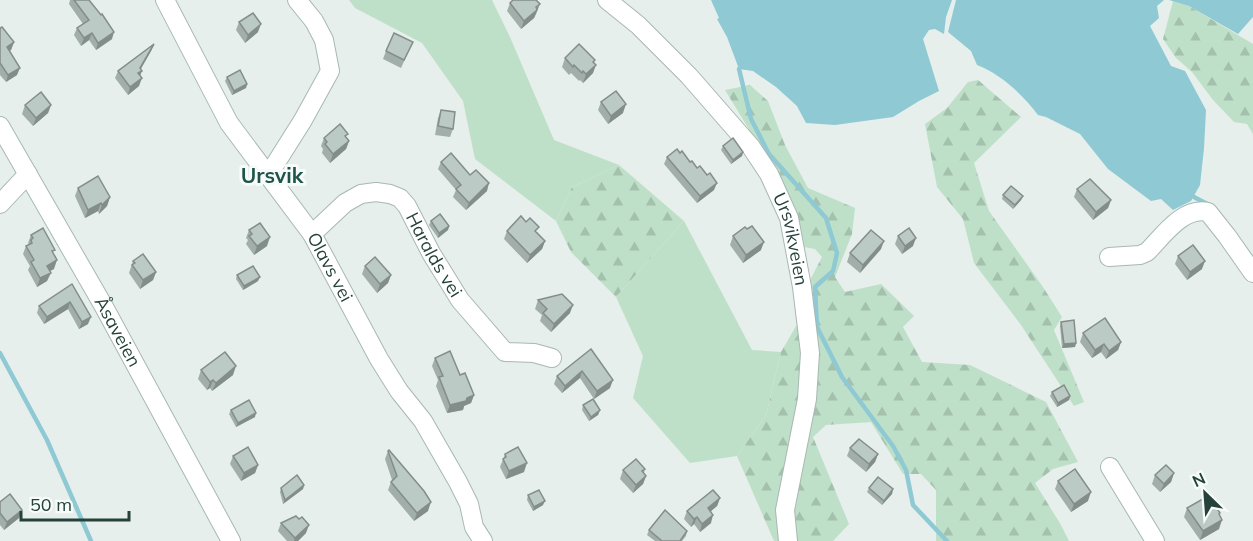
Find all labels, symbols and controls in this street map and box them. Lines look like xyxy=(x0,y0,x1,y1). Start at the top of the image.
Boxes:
district label: Ursvik xyxy=(241,162,304,188)
street label: Ursvikveien xyxy=(768,189,813,287)
street label: Haralds vei xyxy=(401,208,467,301)
street label: Olavs vei xyxy=(302,228,358,306)
street label: Åsaveien xyxy=(90,292,146,371)
north arrow xyxy=(1175,463,1235,523)
text: N xyxy=(1189,468,1208,491)
scale bar xyxy=(21,484,129,522)
text: 50 m xyxy=(30,493,72,516)

